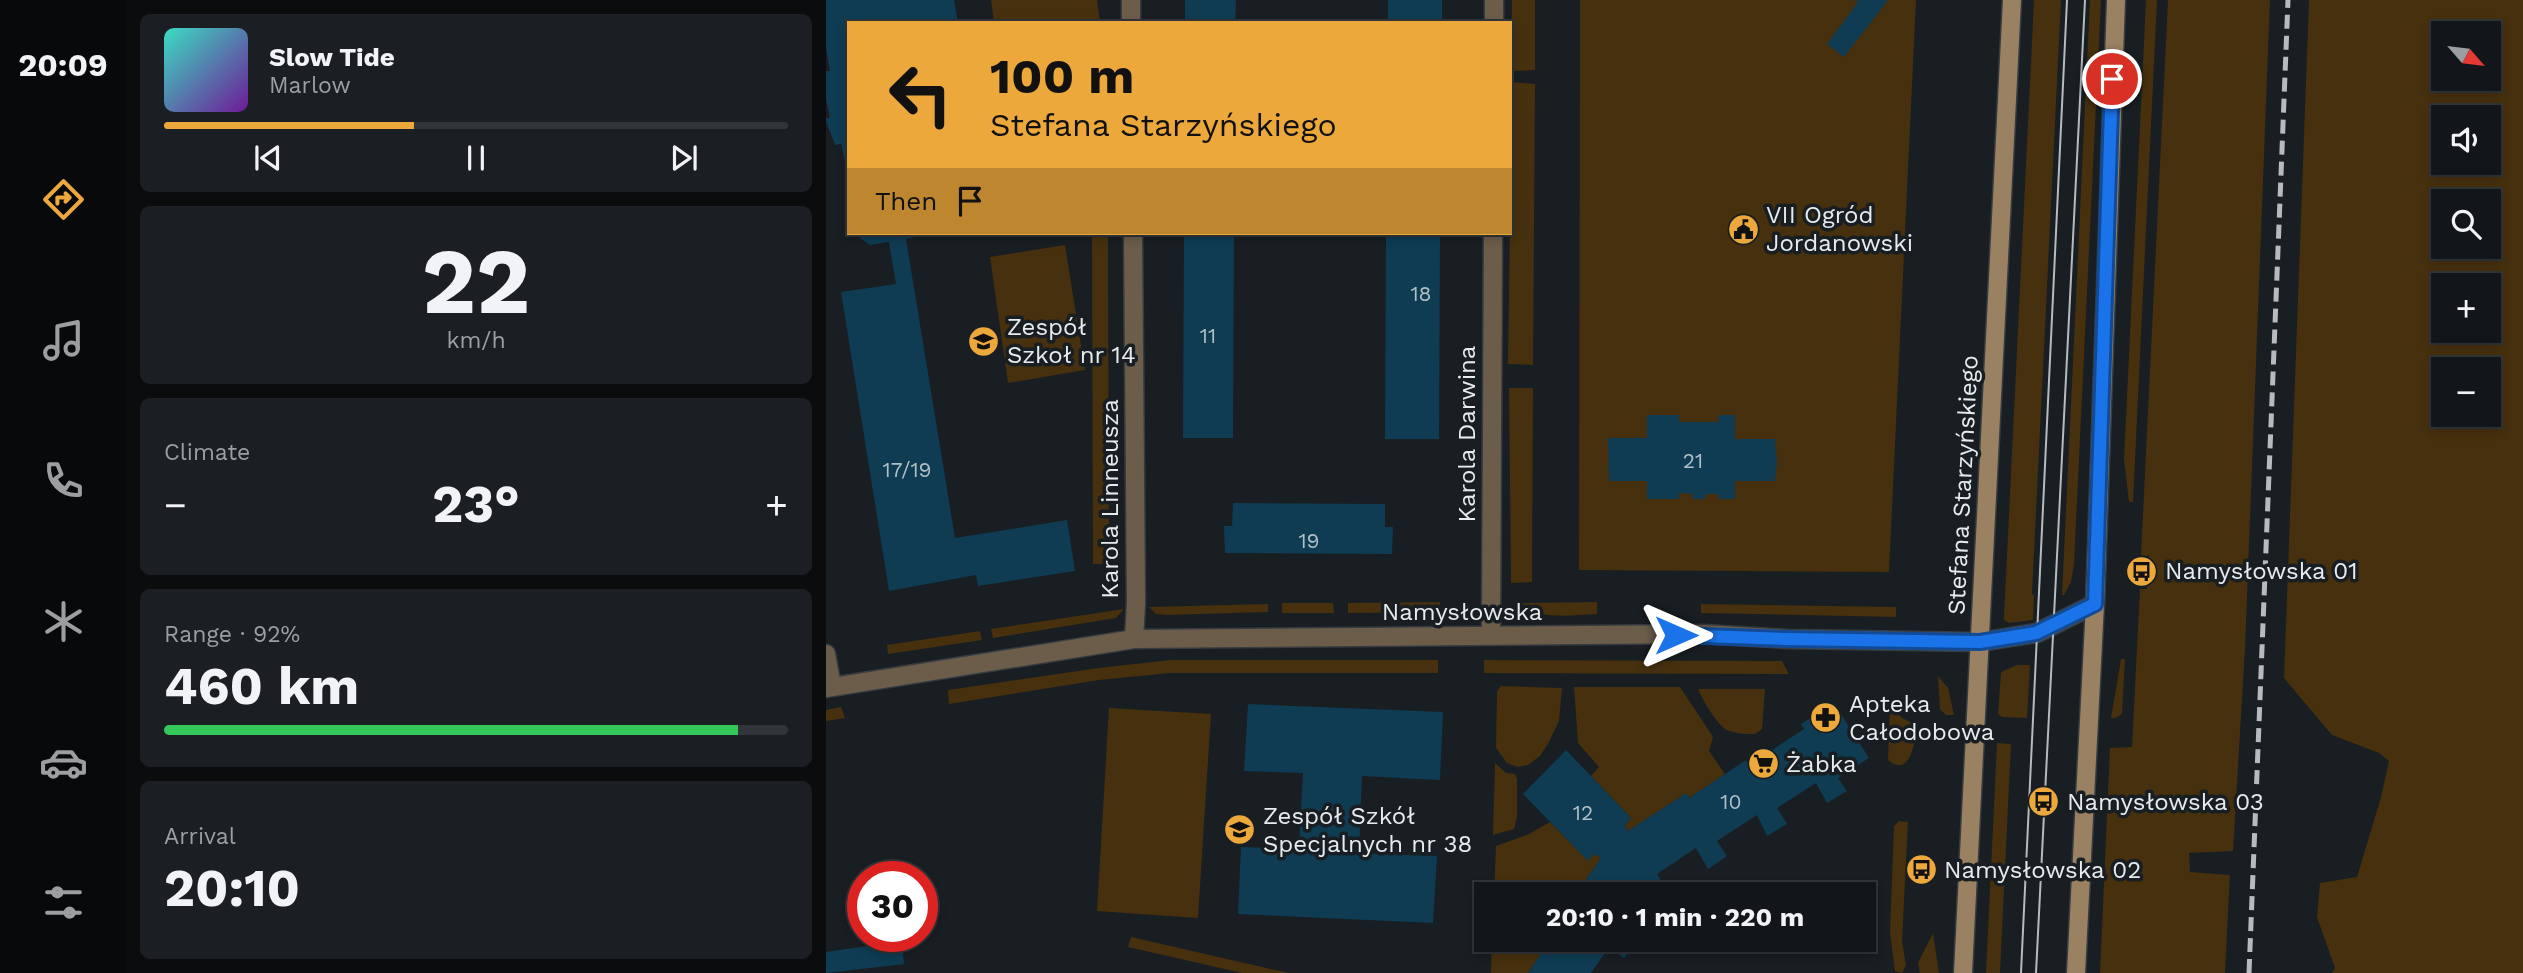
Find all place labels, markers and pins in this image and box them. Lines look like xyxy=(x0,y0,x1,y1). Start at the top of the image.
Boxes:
pin xyxy=(2082,49,2142,109)
place label: VII Ogród Jordanowski xyxy=(1766,201,1913,257)
public building icon: VII Ogród Jordanowski xyxy=(1726,212,1760,246)
place label: Zespół Szkoł nr 14 xyxy=(1007,313,1136,369)
school or university icon: Zespół Szkoł nr 14 xyxy=(967,324,1001,358)
bus stop icon: Namysłowska 01 xyxy=(2125,554,2159,588)
place label: Namysłowska 01 xyxy=(2165,557,2358,585)
place label: Apteka Całodobowa xyxy=(1849,690,1994,746)
pharmacy icon: Apteka Całodobowa xyxy=(1809,701,1843,735)
supermarket icon: Żabka xyxy=(1746,747,1780,781)
place label: Żabka xyxy=(1786,750,1857,778)
bus stop icon: Namysłowska 03 xyxy=(2027,785,2061,819)
place label: Namysłowska 03 xyxy=(2067,788,2264,816)
place label: Zespół Szkół Specjalnych nr 38 xyxy=(1263,802,1472,858)
school or university icon: Zespół Szkół Specjalnych nr 38 xyxy=(1223,813,1257,847)
bus stop icon: Namysłowska 02 xyxy=(1904,853,1938,887)
place label: Namysłowska 02 xyxy=(1944,856,2141,884)

